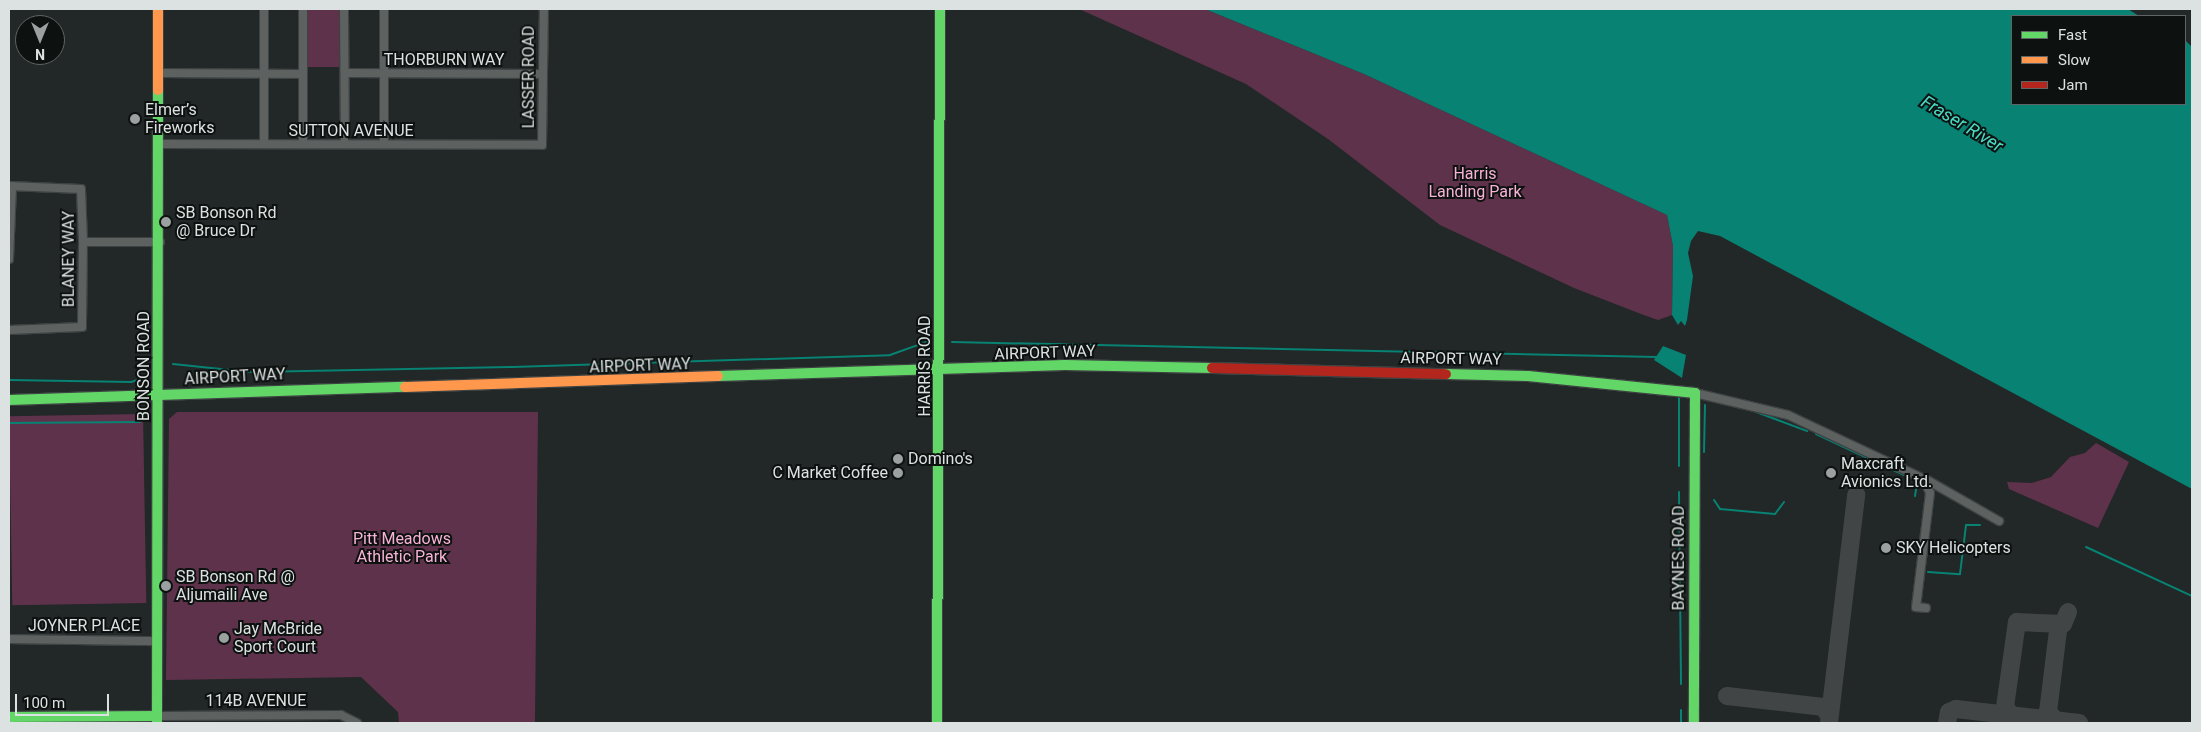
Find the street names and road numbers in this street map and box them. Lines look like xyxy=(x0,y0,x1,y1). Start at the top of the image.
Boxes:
street label: LASSER ROAD xyxy=(519,26,539,128)
street label: THORBURN WAY xyxy=(384,50,504,70)
street label: SUTTON AVENUE xyxy=(288,121,414,141)
street label: BLANEY WAY xyxy=(59,211,79,307)
street label: BONSON ROAD xyxy=(134,311,154,421)
street label: HARRIS ROAD xyxy=(915,315,935,417)
street label: AIRPORT WAY xyxy=(994,342,1096,364)
street label: AIRPORT WAY xyxy=(1400,349,1502,369)
street label: AIRPORT WAY xyxy=(589,355,691,377)
street label: AIRPORT WAY xyxy=(184,365,286,389)
street label: BAYNES ROAD xyxy=(1669,506,1689,610)
street label: JOYNER PLACE xyxy=(28,616,140,636)
street label: 114B AVENUE xyxy=(206,691,306,711)

